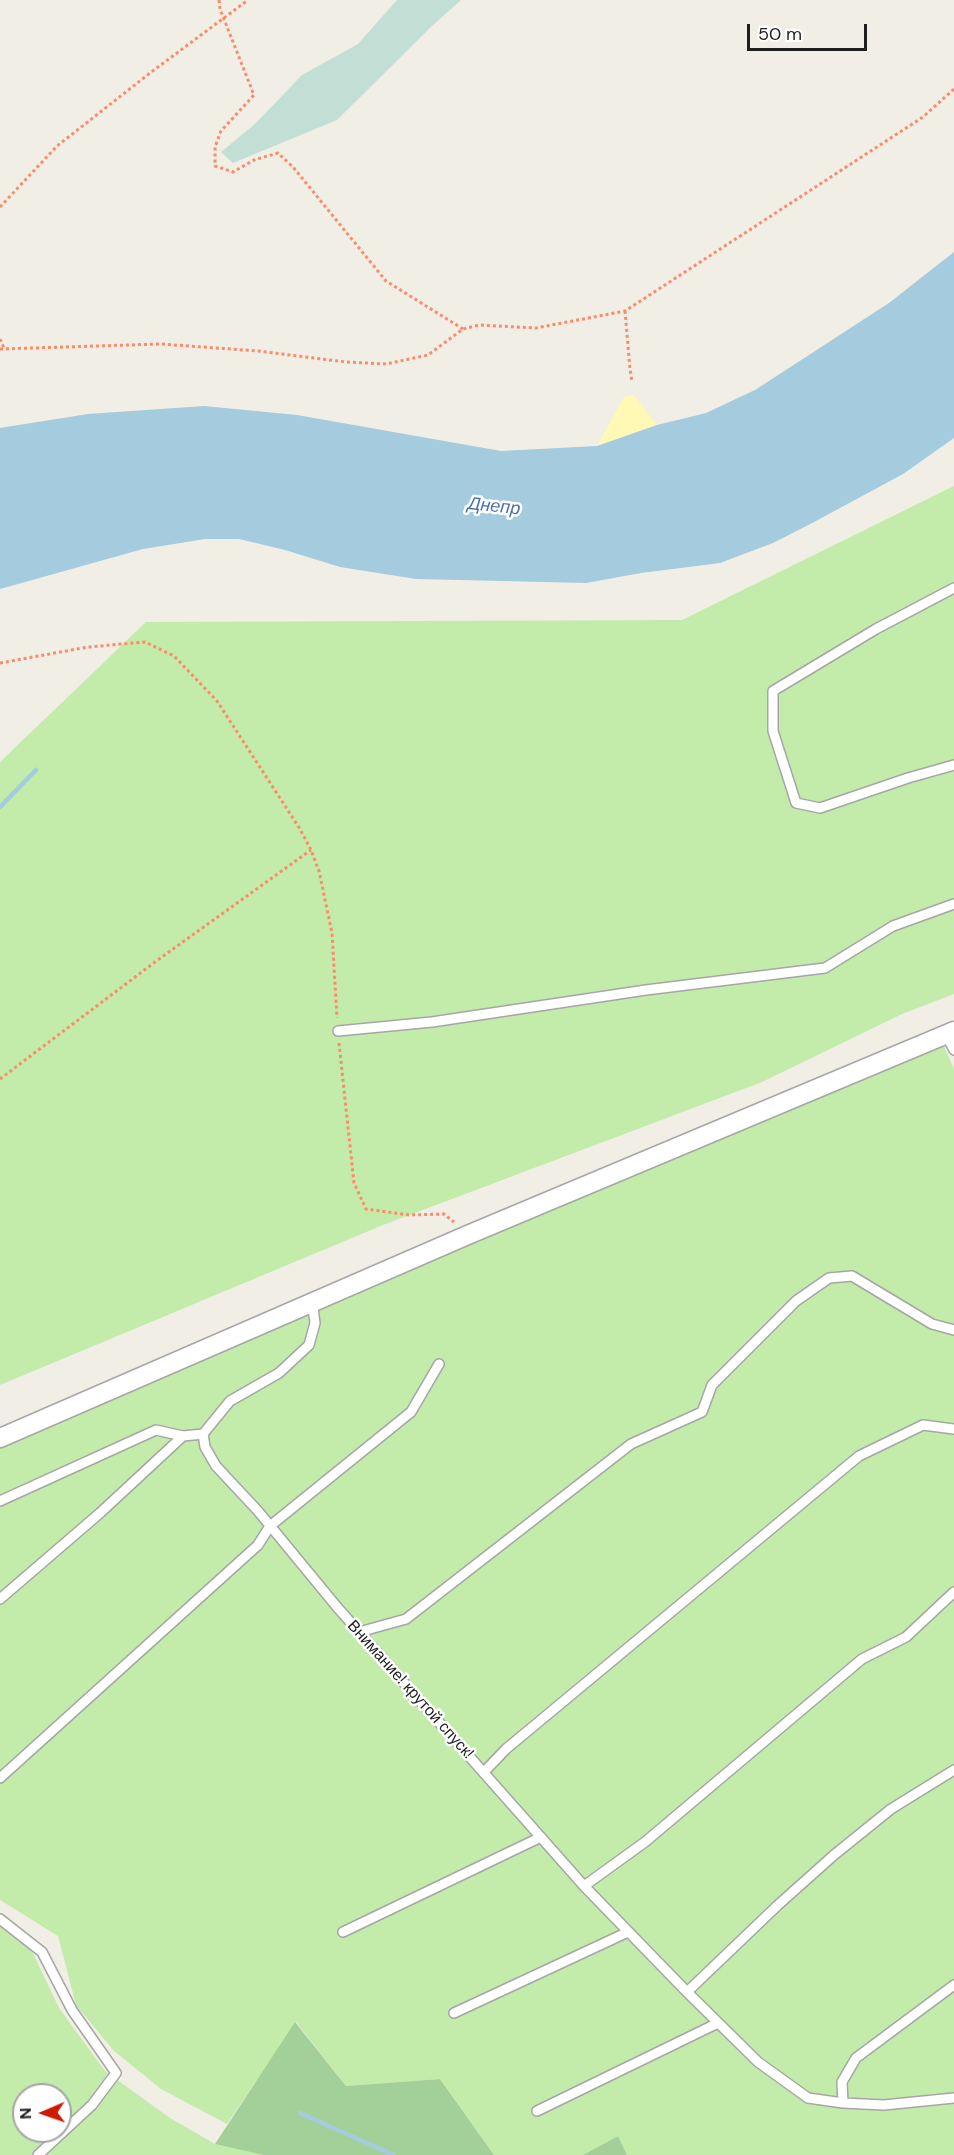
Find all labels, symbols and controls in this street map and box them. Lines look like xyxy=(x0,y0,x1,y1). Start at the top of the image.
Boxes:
scale bar xyxy=(750,12,870,50)
text: 50 m xyxy=(758,22,802,46)
water label: Днепр xyxy=(467,494,521,520)
street label: Внимание! крутой спуск! xyxy=(343,1617,477,1763)
north arrow xyxy=(12,2083,72,2143)
text: N xyxy=(15,2107,36,2120)

